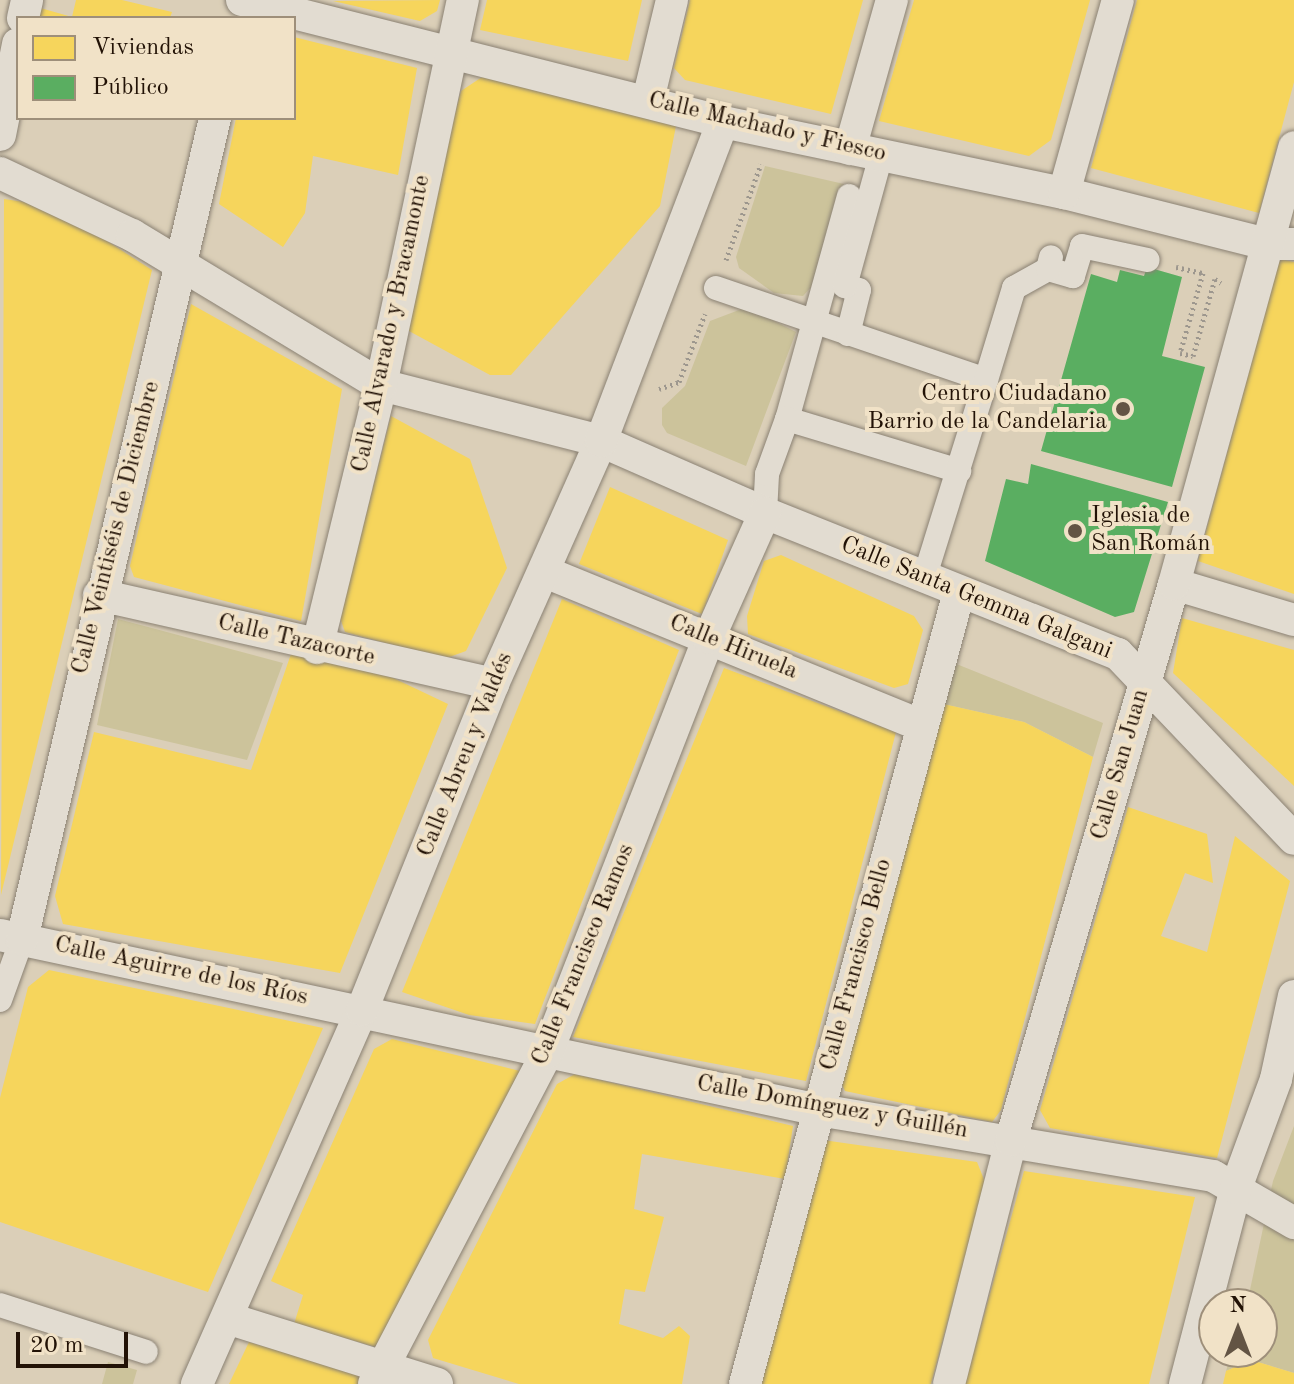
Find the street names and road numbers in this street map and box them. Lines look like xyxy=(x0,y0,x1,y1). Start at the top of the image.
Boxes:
street label: Calle Machado y Fiesco xyxy=(645,87,889,169)
street label: Calle Alvarado y Bracamonte xyxy=(346,173,438,475)
street label: Calle Veintiséis de Diciembre xyxy=(67,378,167,678)
street label: Calle Santa Gemma Galgani xyxy=(836,531,1116,667)
street label: Calle Tazacorte xyxy=(215,609,377,673)
street label: Calle Hiruela xyxy=(665,609,801,687)
street label: Calle Abreu y Valdés xyxy=(412,649,520,861)
street label: Calle San Juan xyxy=(1086,686,1156,844)
street label: Calle Francisco Ramos xyxy=(526,840,642,1070)
street label: Calle Francisco Bello xyxy=(815,856,899,1074)
street label: Calle Aguirre de los Ríos xyxy=(52,931,310,1013)
street label: Calle Domínguez y Guillén xyxy=(694,1070,970,1146)

